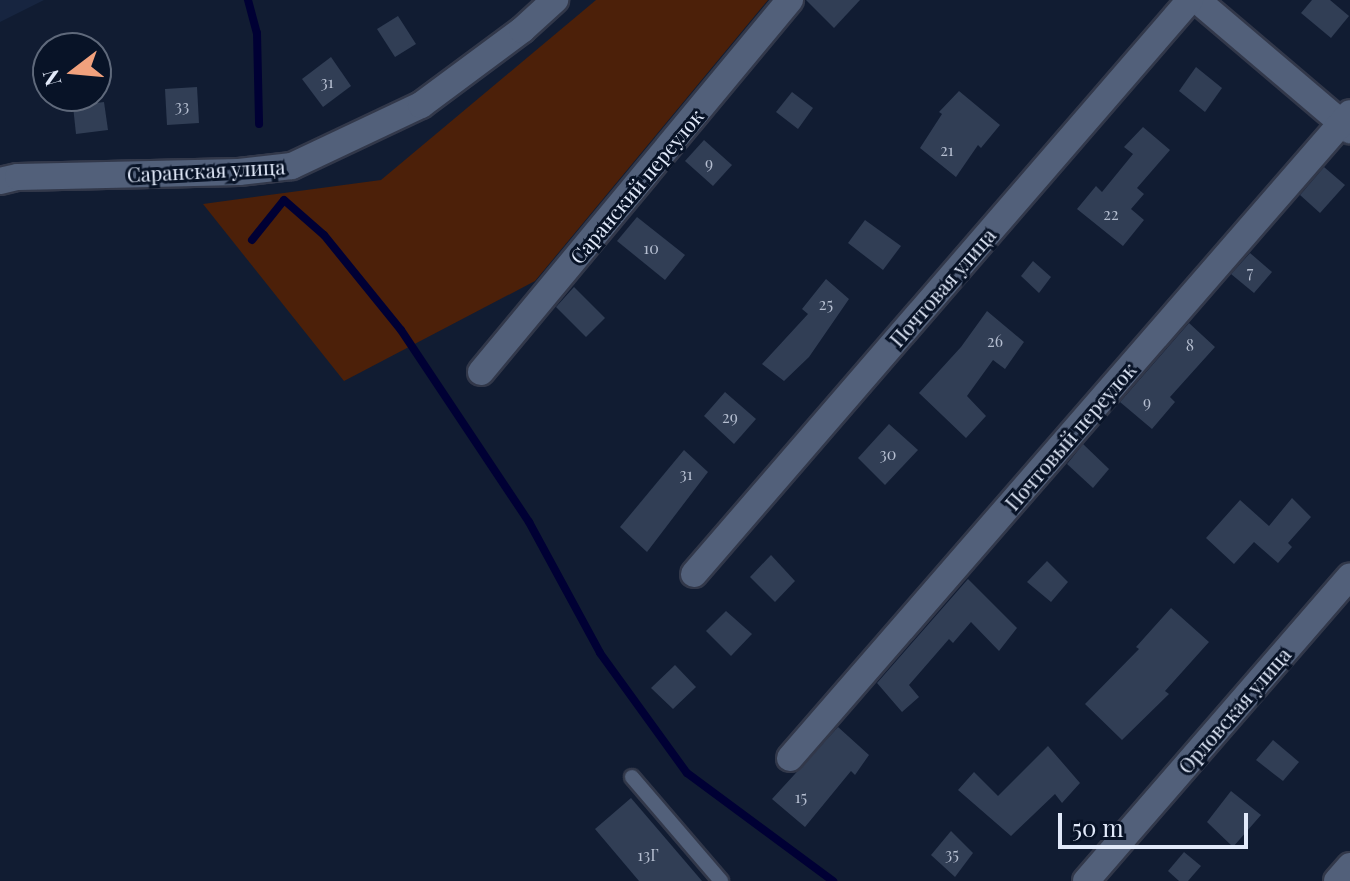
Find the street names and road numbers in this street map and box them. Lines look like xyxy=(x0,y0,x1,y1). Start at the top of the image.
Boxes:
street label: Саранский переулок xyxy=(564,104,708,268)
street label: Саранская улица xyxy=(126,154,286,186)
street label: Почтовая улица xyxy=(884,223,1000,351)
street label: Почтовый переулок xyxy=(999,357,1141,515)
street label: Орловская улица xyxy=(1173,642,1295,778)

